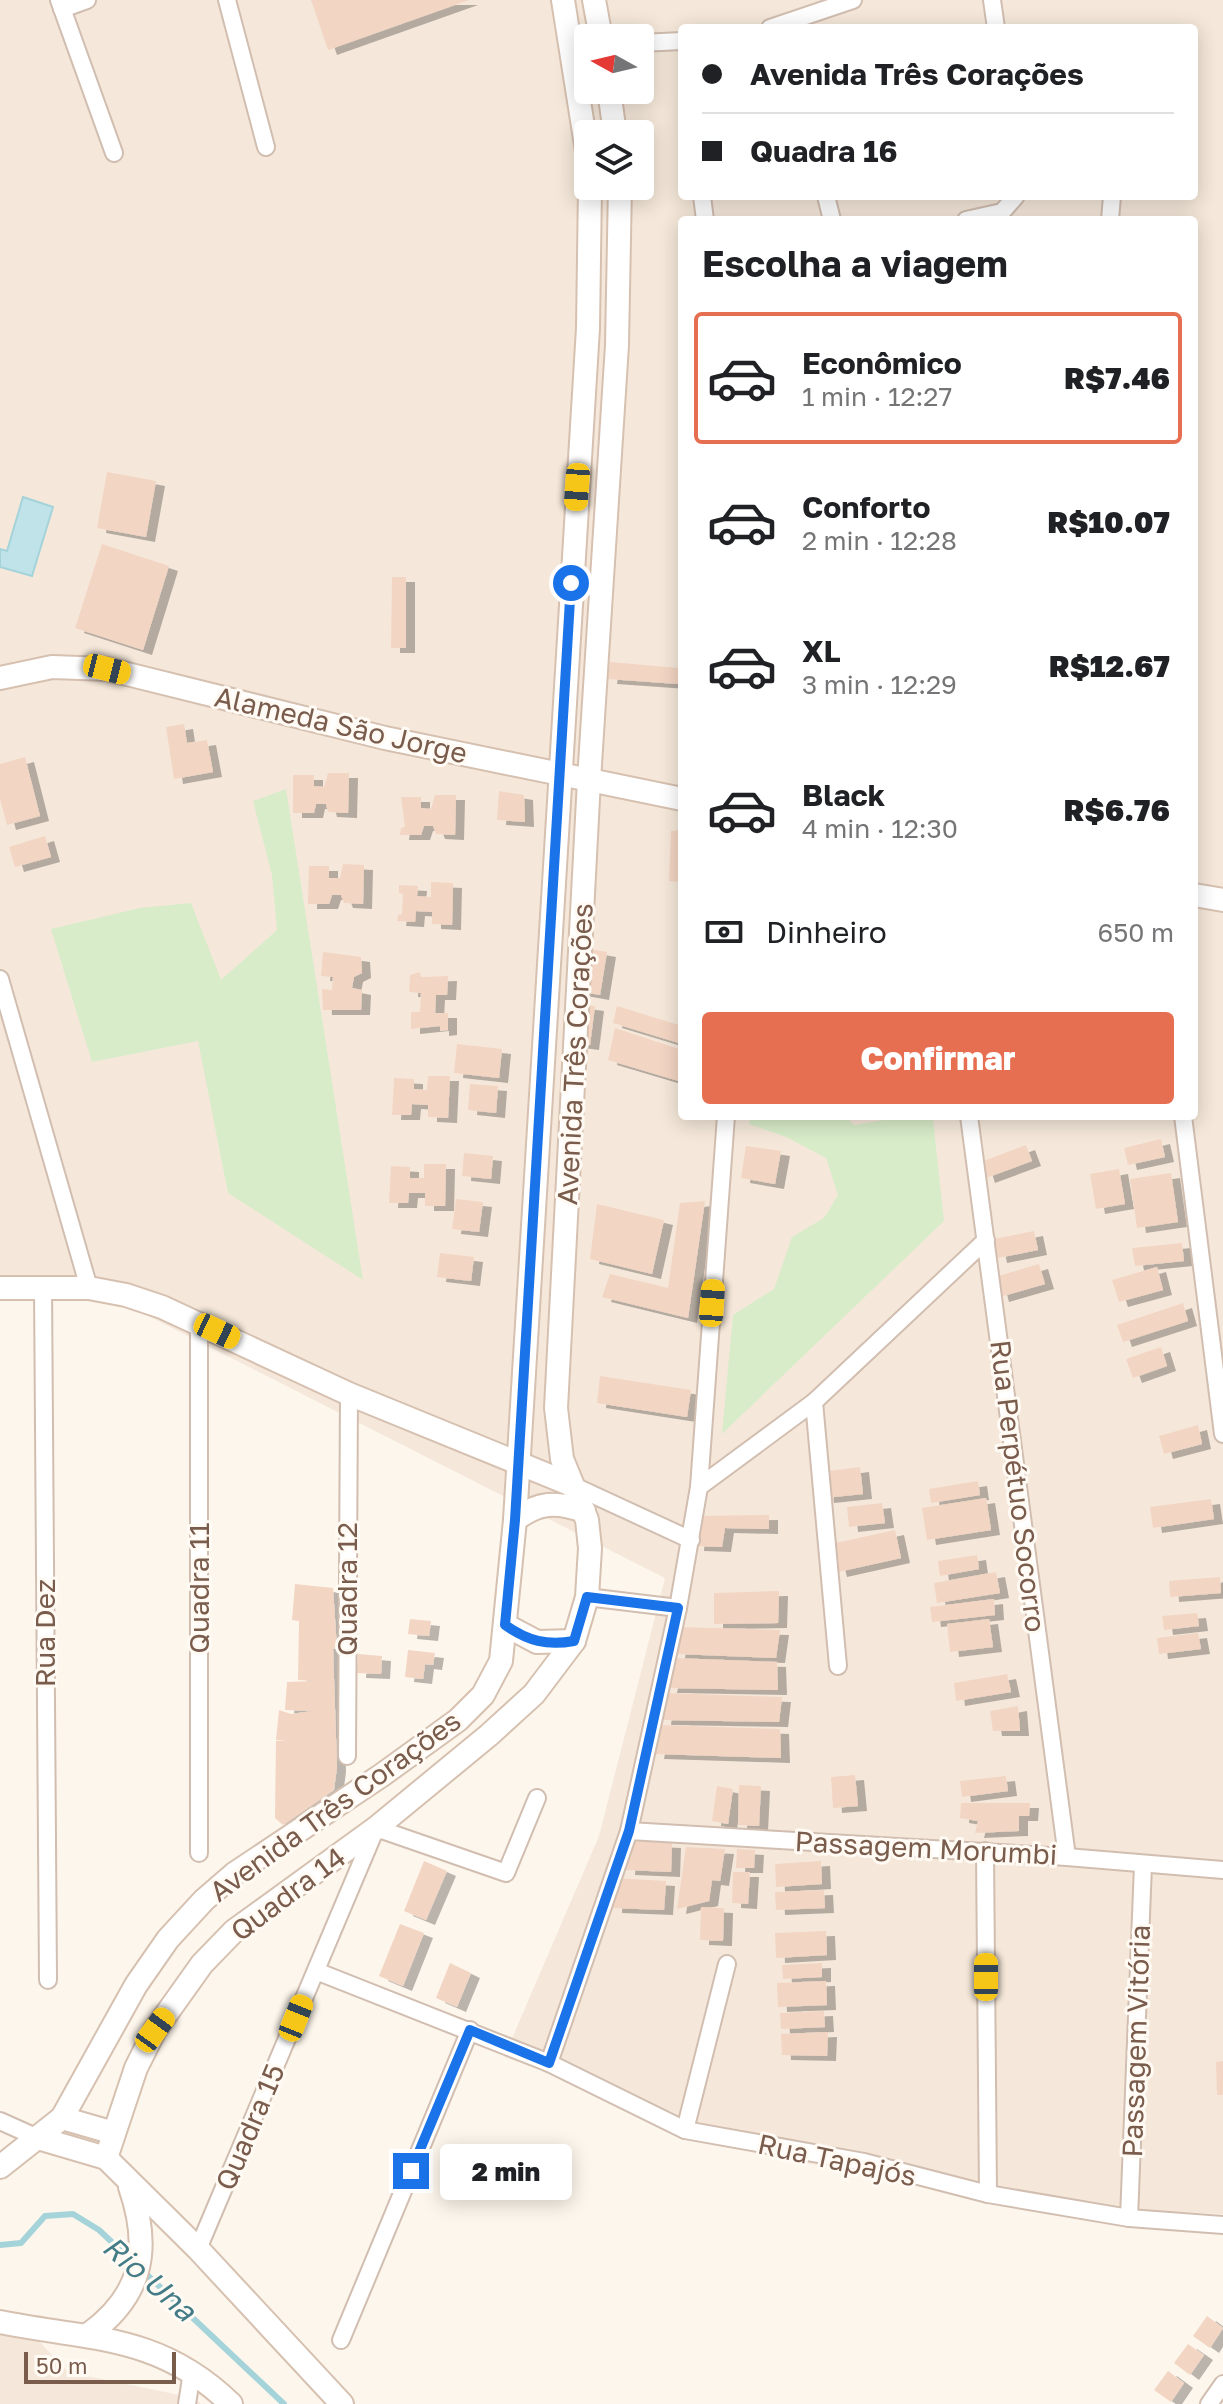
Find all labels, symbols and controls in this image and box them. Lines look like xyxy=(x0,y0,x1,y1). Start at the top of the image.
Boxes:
north arrow xyxy=(574,24,654,104)
map controls xyxy=(574,24,654,200)
text: Avenida Três Corações xyxy=(750,56,1084,92)
button: layers xyxy=(574,120,654,200)
text: Quadra 16 xyxy=(750,133,897,169)
text: Escolha a viagem xyxy=(702,242,1008,285)
icon: car xyxy=(706,342,778,414)
text: Econômico xyxy=(802,345,962,381)
text: R$7.46 xyxy=(1064,360,1170,396)
text: 1 min · 12:27 xyxy=(802,381,952,412)
car xyxy=(563,462,591,512)
icon: car xyxy=(706,486,778,558)
text: Conforto xyxy=(802,489,931,525)
text: R$10.07 xyxy=(1047,504,1170,540)
text: 2 min · 12:28 xyxy=(802,525,957,556)
route start xyxy=(553,565,589,601)
icon: car xyxy=(706,630,778,702)
text: XL xyxy=(802,633,841,669)
text: R$12.67 xyxy=(1049,648,1170,684)
car xyxy=(81,652,133,686)
text: 3 min · 12:29 xyxy=(802,669,957,700)
street label: Alameda São Jorge xyxy=(212,679,471,770)
icon: car xyxy=(706,774,778,846)
text: Black xyxy=(802,777,885,813)
text: R$6.76 xyxy=(1064,792,1170,828)
text: 4 min · 12:30 xyxy=(802,813,958,844)
street label: Avenida Três Corações xyxy=(550,902,599,1206)
icon: cash xyxy=(702,910,746,954)
text: Dinheiro xyxy=(766,914,887,950)
text: 650 m xyxy=(1098,917,1174,948)
button: Confirmar xyxy=(702,1012,1174,1104)
car xyxy=(698,1278,726,1328)
car xyxy=(190,1310,244,1352)
street label: Rua Perpétuo Socorro xyxy=(984,1338,1053,1634)
street label: Quadra 11 xyxy=(182,1522,215,1654)
street label: Quadra 12 xyxy=(330,1522,363,1656)
street label: Rua Dez xyxy=(28,1579,61,1687)
street label: Avenida Três Corações xyxy=(203,1703,467,1908)
street label: Passagem Morumbi xyxy=(794,1824,1058,1871)
street label: Quadra 14 xyxy=(224,1840,351,1947)
street label: Passagem Vitória xyxy=(1115,1924,1156,2158)
car xyxy=(974,1953,998,2001)
car xyxy=(276,1991,316,2045)
car xyxy=(131,2004,179,2056)
street label: Quadra 15 xyxy=(208,2059,291,2195)
street label: Rua Tapajós xyxy=(755,2127,919,2192)
callout: 2 min xyxy=(439,2143,571,2199)
route end xyxy=(393,2153,429,2189)
text: 2 min xyxy=(472,2156,540,2187)
water label: Rio Una xyxy=(96,2228,204,2329)
scale bar xyxy=(24,2348,176,2384)
text: 50 m xyxy=(36,2352,87,2379)

